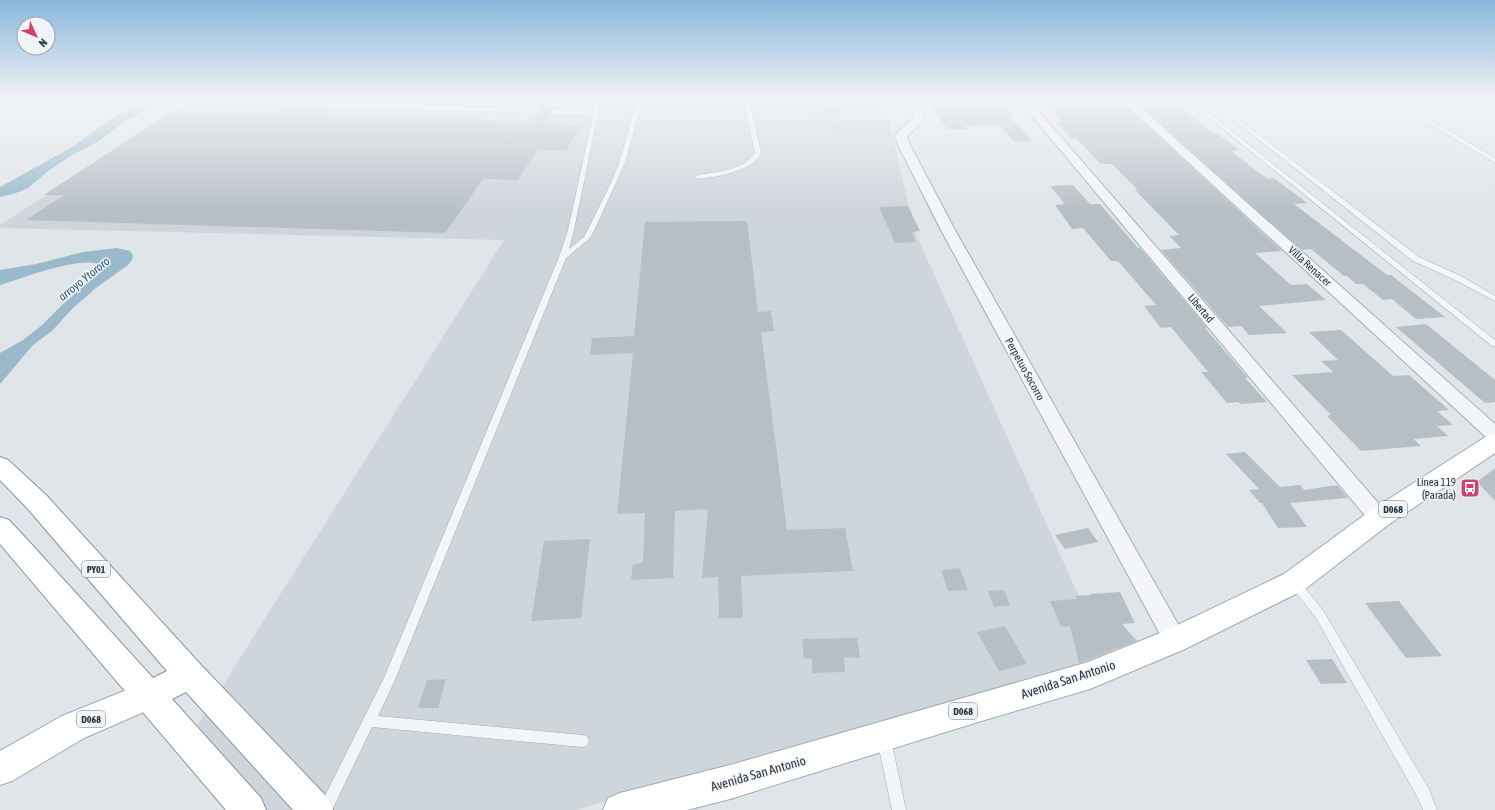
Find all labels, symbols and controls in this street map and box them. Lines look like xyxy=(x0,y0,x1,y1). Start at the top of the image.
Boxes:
north arrow xyxy=(16,16,56,56)
text: N xyxy=(37,36,50,49)
street label: Villa Renacer xyxy=(1286,244,1335,289)
water label: arroyo Ytororo xyxy=(56,254,113,304)
street label: Libertad xyxy=(1186,291,1216,325)
street label: Perpetuo Socorro xyxy=(1003,336,1047,402)
place label: Línea 119 (Parada) xyxy=(1417,476,1456,501)
bus stop icon: Línea 119 (Parada) xyxy=(1459,477,1481,499)
road number: D068 xyxy=(1379,501,1407,517)
road number: PY01 xyxy=(82,561,110,577)
street label: Avenida San Antonio xyxy=(1019,657,1117,702)
road number: D068 xyxy=(949,703,977,719)
road number: D068 xyxy=(77,711,105,727)
street label: Avenida San Antonio xyxy=(709,753,807,794)

